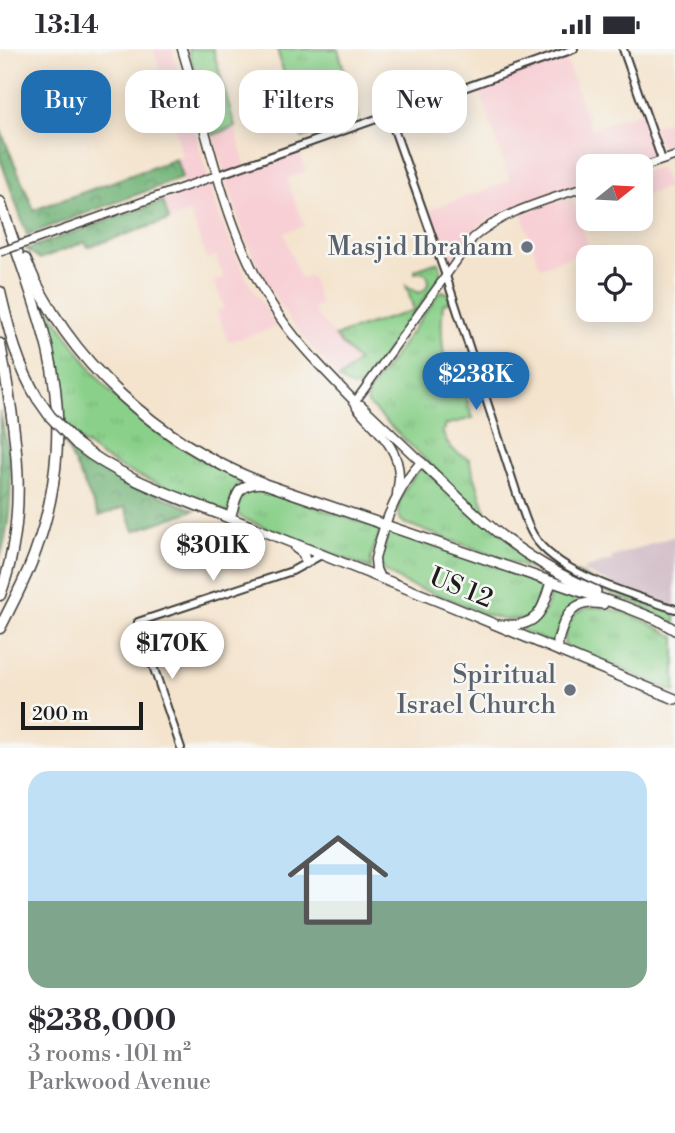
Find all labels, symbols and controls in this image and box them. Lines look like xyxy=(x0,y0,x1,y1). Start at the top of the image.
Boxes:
text: 13:14 xyxy=(35,9,99,41)
chip: Buy xyxy=(21,70,111,133)
chip: Rent xyxy=(125,70,225,133)
chip: Filters xyxy=(239,70,358,133)
chip: New xyxy=(372,70,467,133)
north arrow xyxy=(576,154,653,231)
map controls xyxy=(576,154,653,322)
place label: Masjid Ibraham xyxy=(328,231,513,263)
marker: Masjid Ibraham xyxy=(519,239,535,255)
button: locate xyxy=(576,245,653,322)
pin: $238K xyxy=(427,353,525,412)
text: $238K xyxy=(438,361,514,389)
pin: $301K xyxy=(164,524,262,583)
text: $301K xyxy=(176,532,250,560)
street label: US 12 xyxy=(425,561,497,615)
pin: $170K xyxy=(123,621,221,681)
text: $170K xyxy=(136,630,208,658)
place label: Spiritual Israel Church xyxy=(397,659,556,721)
marker: Spiritual Israel Church xyxy=(562,682,578,698)
scale bar xyxy=(21,699,144,731)
text: 200 m xyxy=(32,702,89,726)
icon: home xyxy=(275,817,401,943)
text: $238,000 xyxy=(28,1002,176,1040)
text: 3 rooms · 101 m² xyxy=(28,1040,191,1068)
text: Parkwood Avenue xyxy=(28,1068,211,1096)

